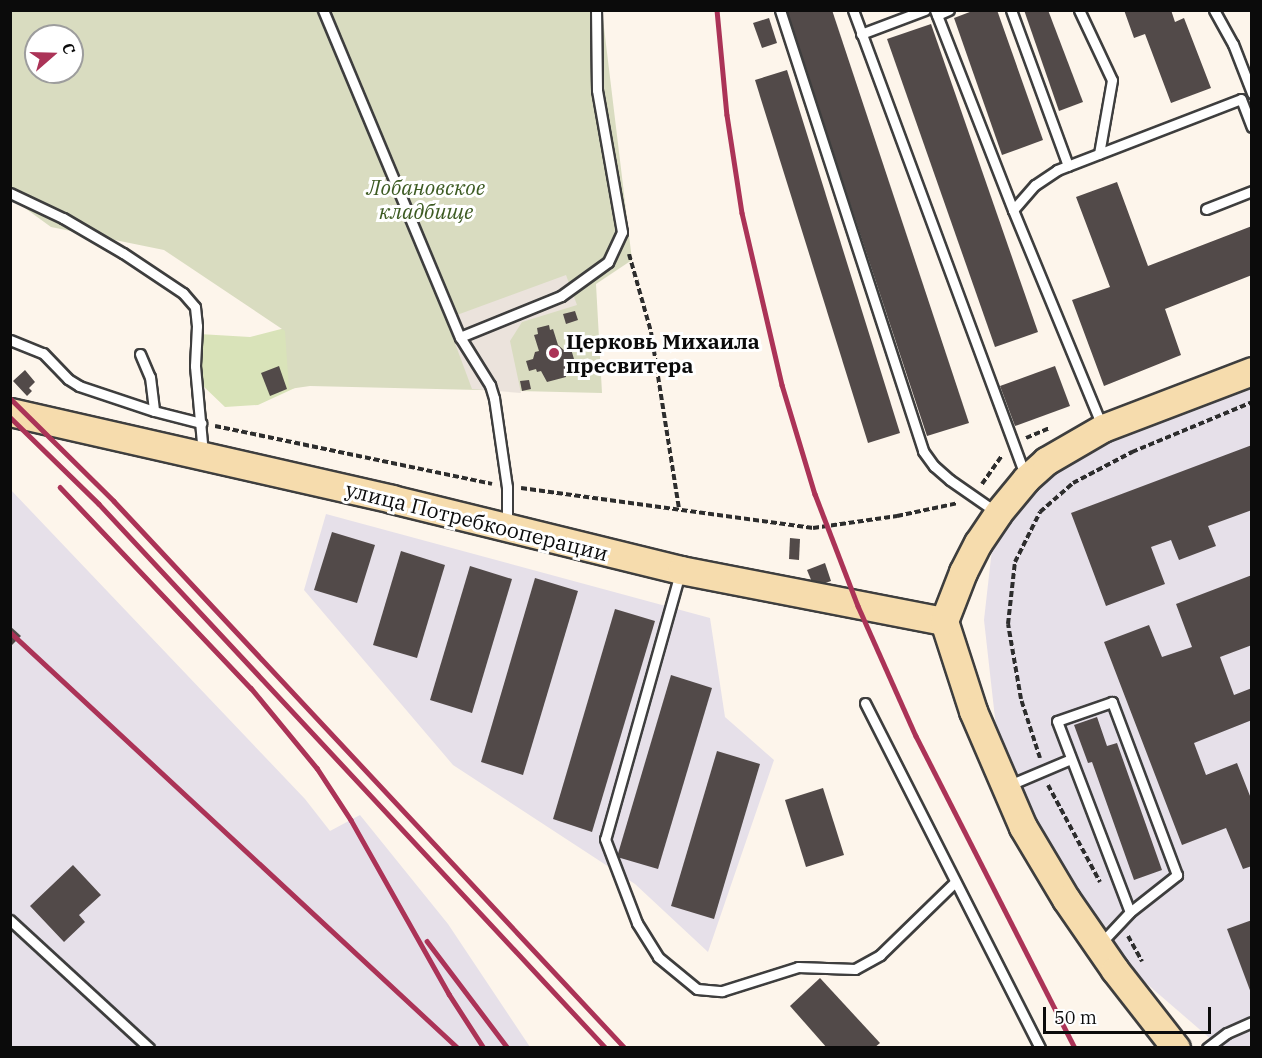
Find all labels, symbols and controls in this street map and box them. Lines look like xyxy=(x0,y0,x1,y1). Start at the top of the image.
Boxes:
north arrow xyxy=(24,24,84,84)
text: С xyxy=(58,40,80,57)
park label: Лобановское кладбище xyxy=(367,174,485,224)
place label: Церковь Михаила пресвитера xyxy=(566,328,760,378)
marker: Церковь Михаила пресвитера xyxy=(547,346,561,360)
street label: улица Потребкооперации xyxy=(343,476,611,566)
scale bar xyxy=(1046,995,1214,1033)
text: 50 m xyxy=(1054,1006,1097,1029)

